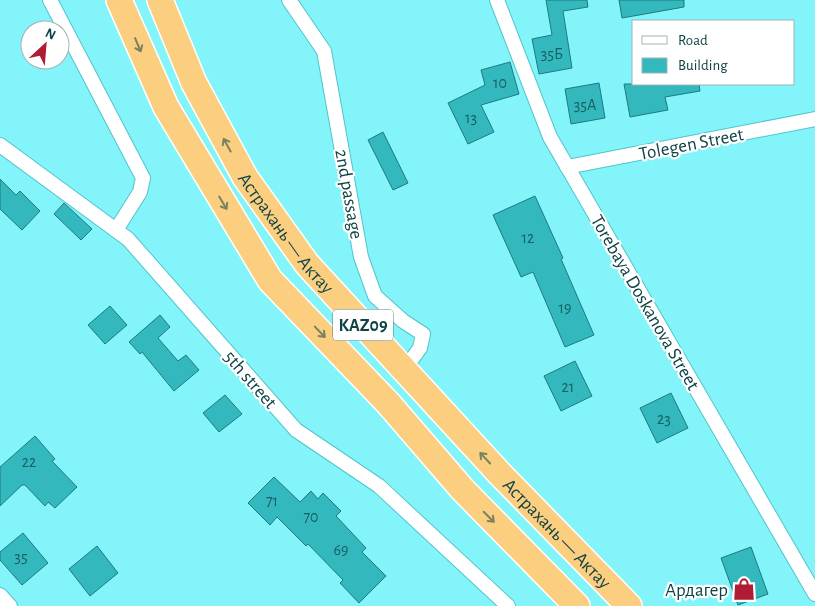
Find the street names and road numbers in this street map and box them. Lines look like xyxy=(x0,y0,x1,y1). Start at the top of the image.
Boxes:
street label: Tolegen Street xyxy=(637,125,745,164)
street label: 2nd passage xyxy=(331,148,366,241)
street label: Астрахань — Актау xyxy=(234,170,337,297)
street label: Torebaya Doskanova Street xyxy=(587,212,703,394)
road number: KAZ09 xyxy=(333,310,393,340)
street label: 5th street xyxy=(220,347,280,413)
street label: Астрахань — Актау xyxy=(499,475,614,593)

